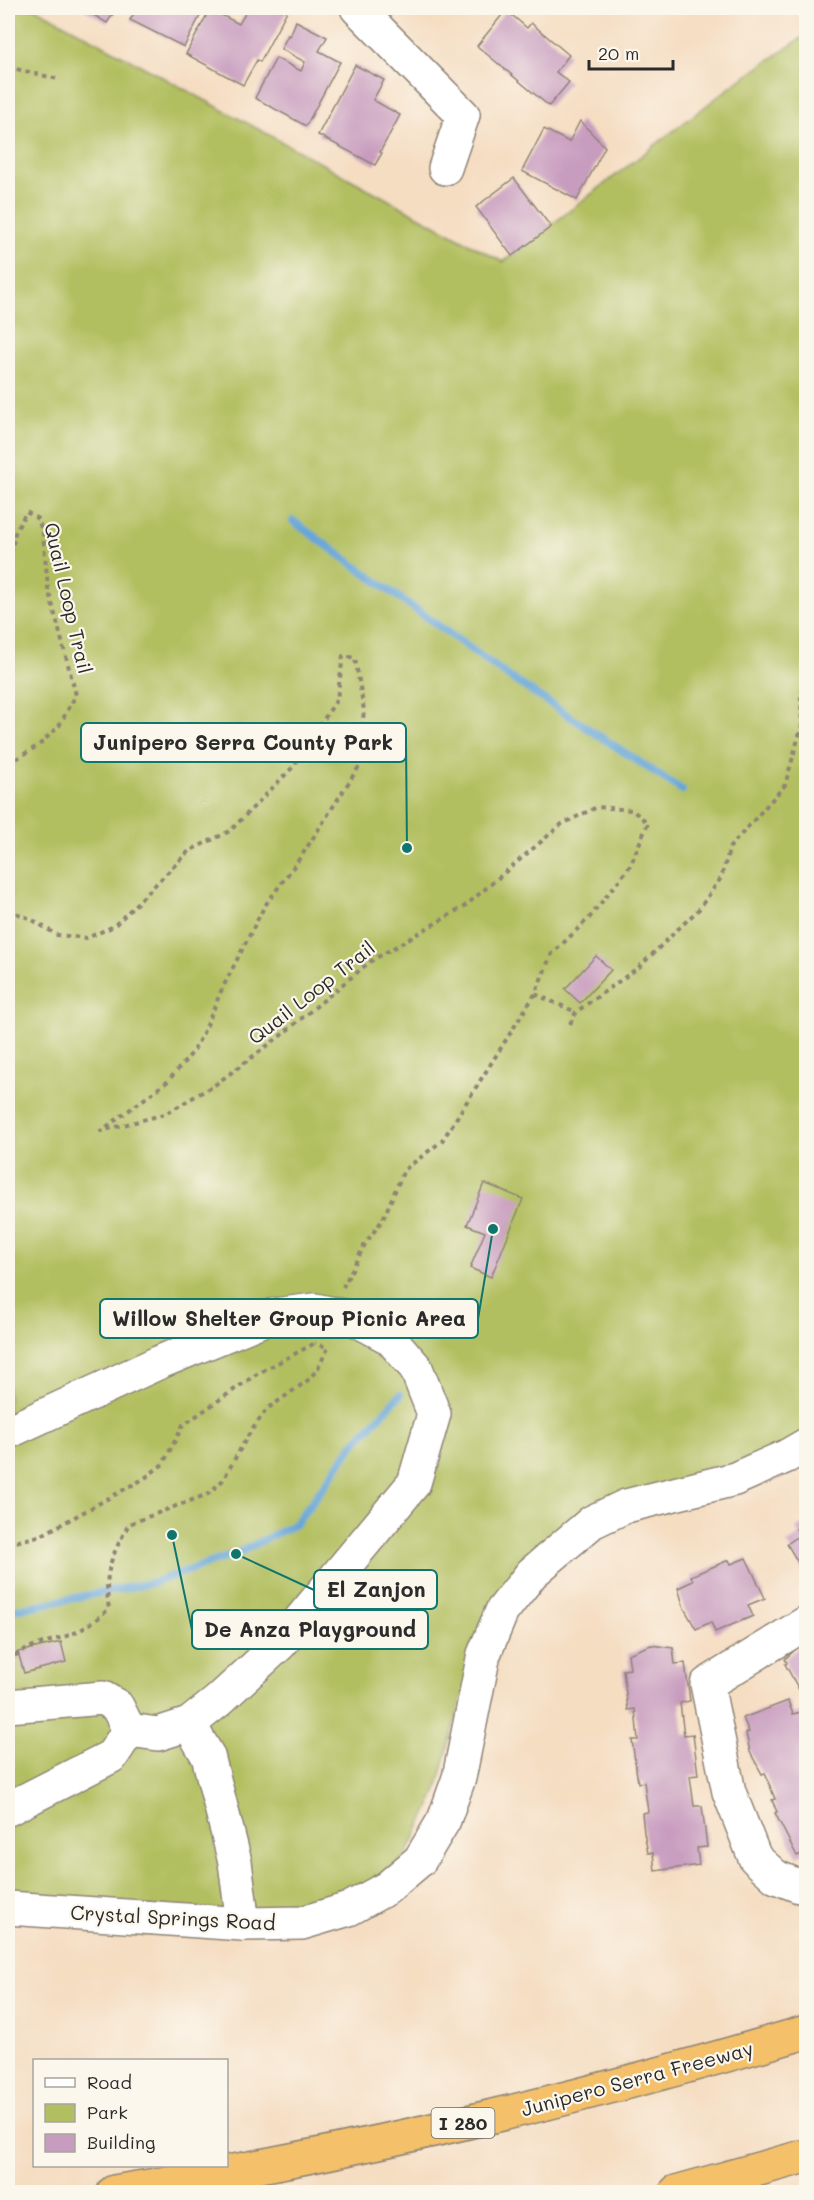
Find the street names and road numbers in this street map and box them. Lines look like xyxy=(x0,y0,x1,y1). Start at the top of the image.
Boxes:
street label: Quail Loop Trail xyxy=(39,520,99,676)
street label: Quail Loop Trail xyxy=(242,934,380,1050)
street label: Crystal Springs Road xyxy=(70,1899,276,1935)
street label: Junipero Serra Freeway xyxy=(518,2034,756,2122)
road number: I 280 xyxy=(432,2108,494,2138)

